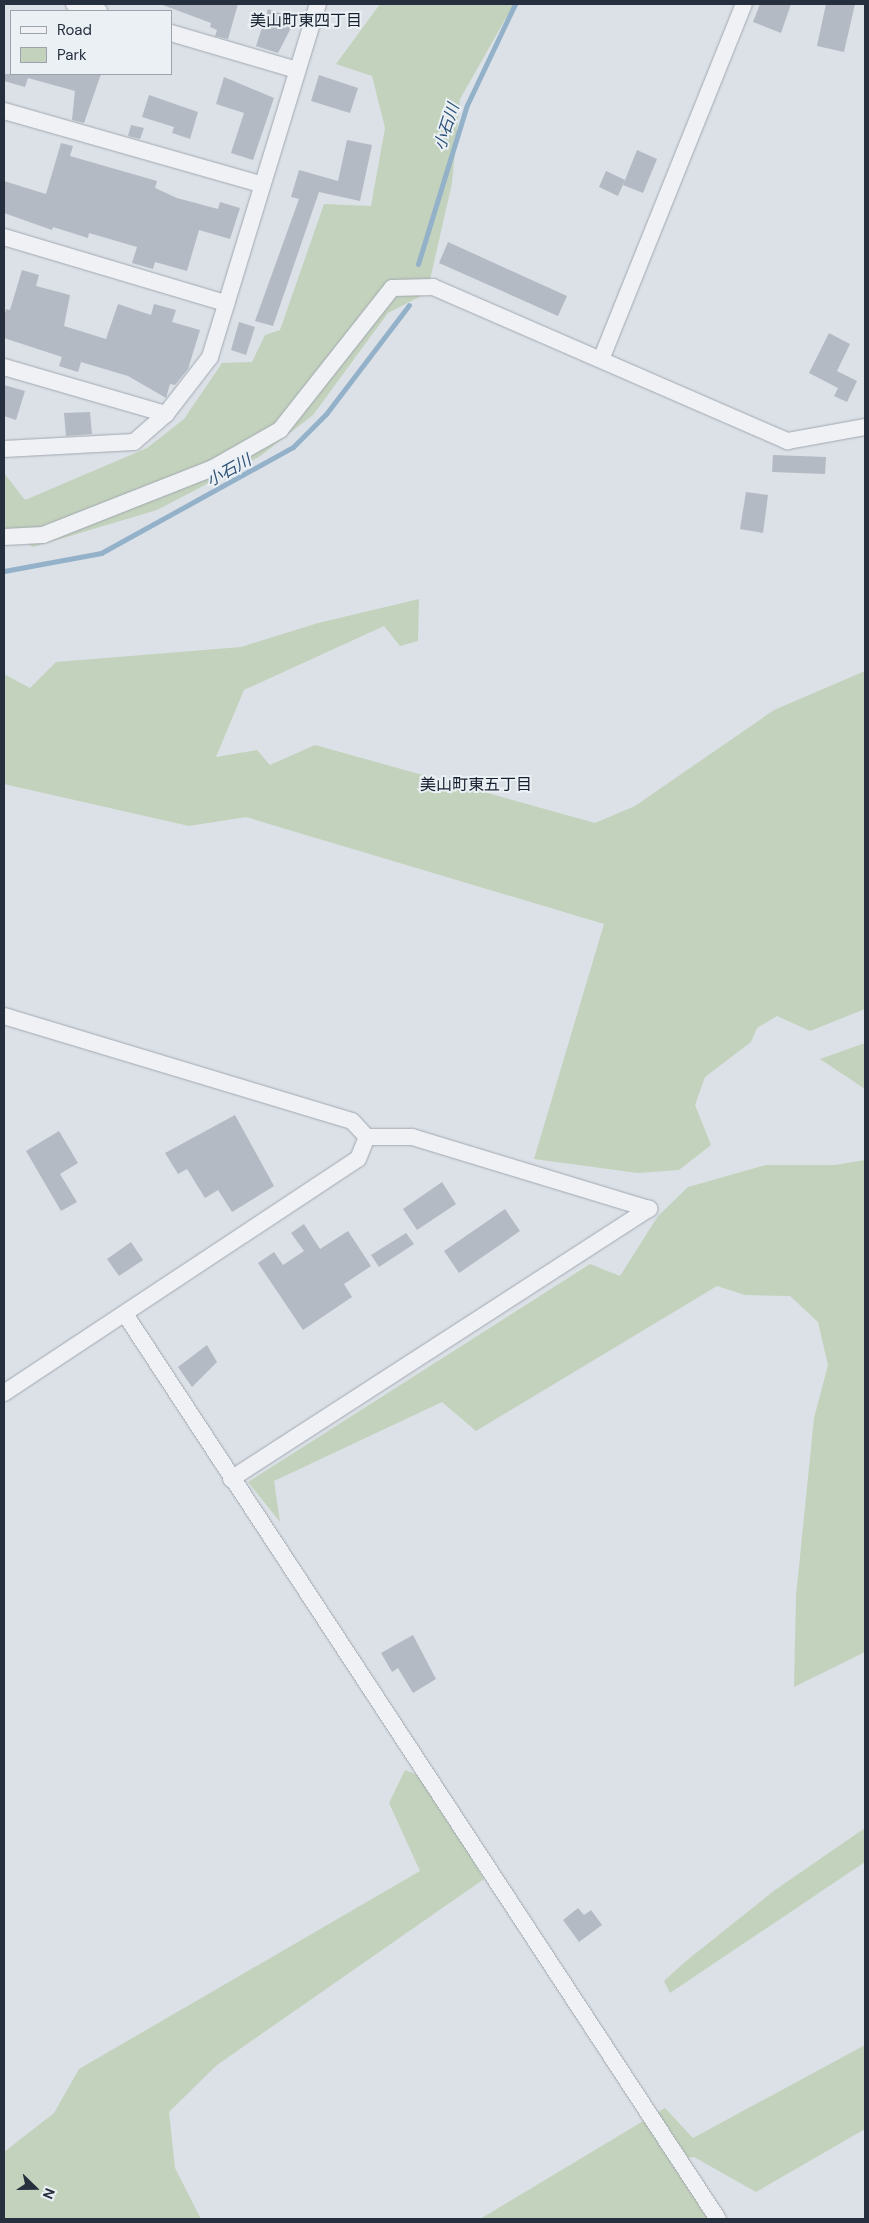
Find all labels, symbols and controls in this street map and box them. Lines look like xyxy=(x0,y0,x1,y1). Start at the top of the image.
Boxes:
legend xyxy=(10,10,172,75)
district label: 美山町東四丁目 xyxy=(250,11,362,31)
text: Road xyxy=(57,20,92,40)
text: Park xyxy=(57,45,87,65)
water label: 小石川 xyxy=(430,101,464,153)
water label: 小石川 xyxy=(203,451,255,491)
district label: 美山町東五丁目 xyxy=(420,775,532,795)
north arrow xyxy=(10,2163,60,2213)
text: N xyxy=(39,2186,59,2202)

